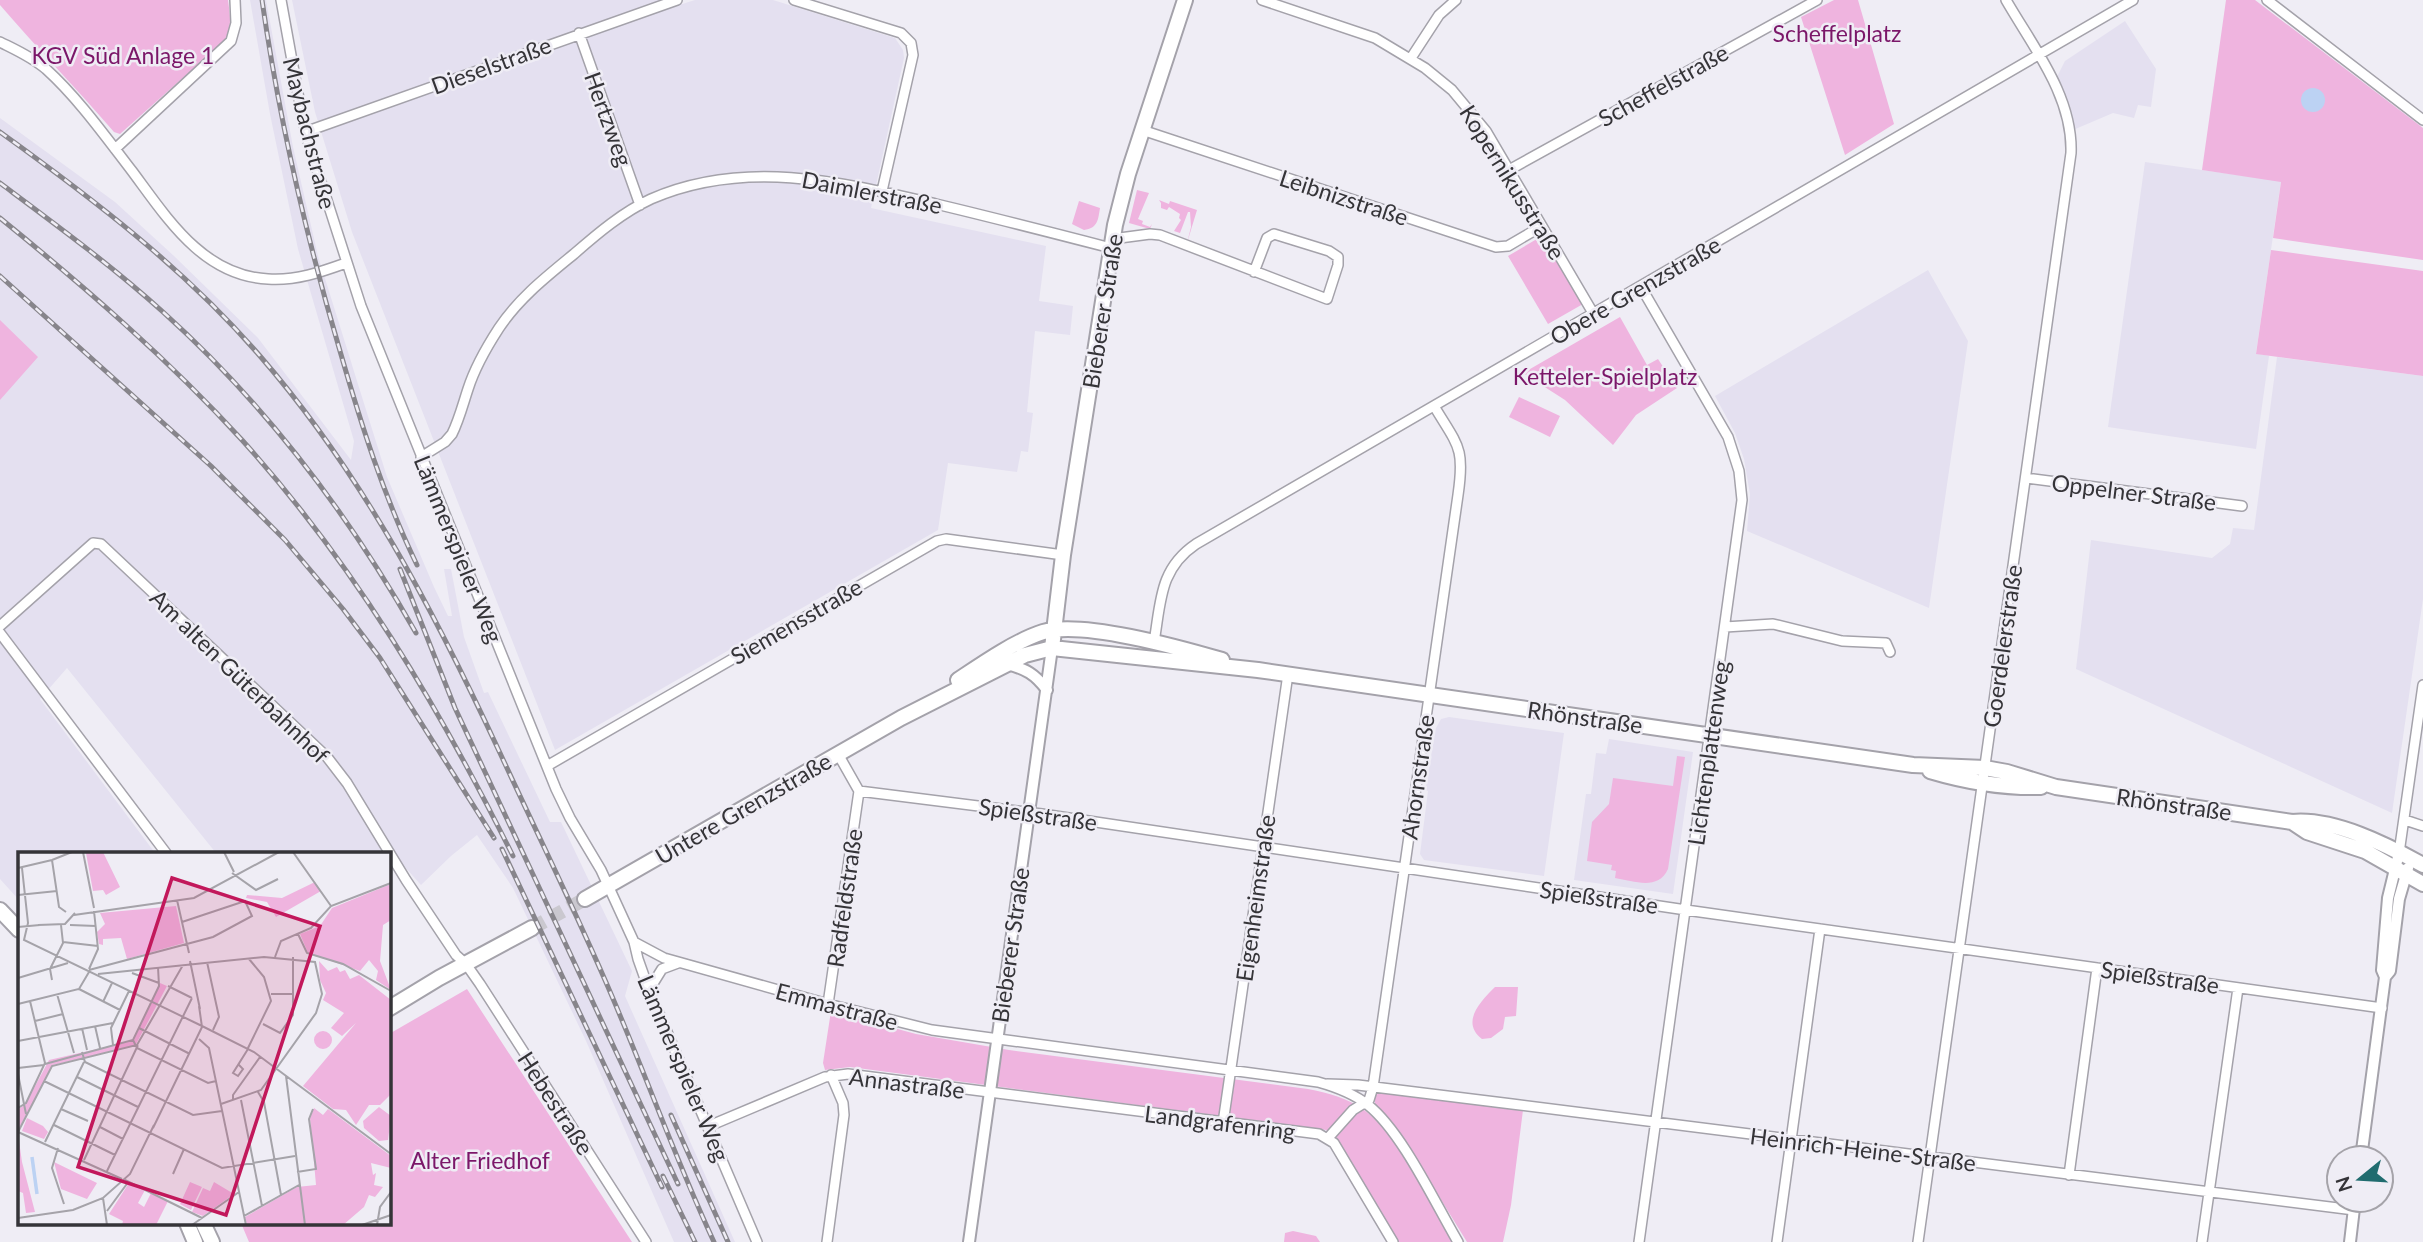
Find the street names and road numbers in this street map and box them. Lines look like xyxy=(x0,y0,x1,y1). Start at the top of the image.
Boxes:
street label: Dieselstraße xyxy=(427,30,555,100)
street label: Scheffelstraße xyxy=(1593,38,1733,132)
street label: Maybachstraße xyxy=(278,54,342,212)
street label: Hertzweg xyxy=(579,68,639,170)
street label: Kopernikusstraße xyxy=(1454,100,1572,264)
street label: Leibnizstraße xyxy=(1276,163,1412,231)
street label: Daimlerstraße xyxy=(800,165,944,219)
street label: Obere Grenzstraße xyxy=(1545,230,1725,350)
street label: Bieberer Straße xyxy=(1076,232,1128,390)
street label: Lämmerspieler Weg xyxy=(409,451,509,647)
street label: Oppelner Straße xyxy=(2050,468,2218,516)
street label: Goerdelerstraße xyxy=(1977,563,2027,729)
street label: Siemensstraße xyxy=(725,572,867,670)
street label: Am alten Güterbahnhof xyxy=(145,583,335,769)
street label: Lichtenplattenweg xyxy=(1681,659,1735,847)
street label: Rhönstraße xyxy=(1525,695,1645,739)
street label: Ahornstraße xyxy=(1394,713,1440,841)
street label: Untere Grenzstraße xyxy=(650,746,836,870)
street label: Rhönstraße xyxy=(2114,782,2234,826)
street label: Spießstraße xyxy=(977,792,1099,836)
street label: Eigenheimstraße xyxy=(1229,813,1281,983)
street label: Radfeldstraße xyxy=(820,827,868,969)
street label: Bieberer Straße xyxy=(985,866,1035,1024)
street label: Spießstraße xyxy=(1538,875,1660,919)
street label: Spießstraße xyxy=(2099,955,2221,999)
street label: Lämmerspieler Weg xyxy=(632,971,736,1165)
street label: Emmastraße xyxy=(773,976,901,1036)
street label: Hebestraße xyxy=(512,1046,600,1160)
street label: Annastraße xyxy=(848,1062,966,1104)
street label: Landgrafenring xyxy=(1143,1099,1297,1145)
street label: Heinrich-Heine-Straße xyxy=(1748,1121,1978,1177)

